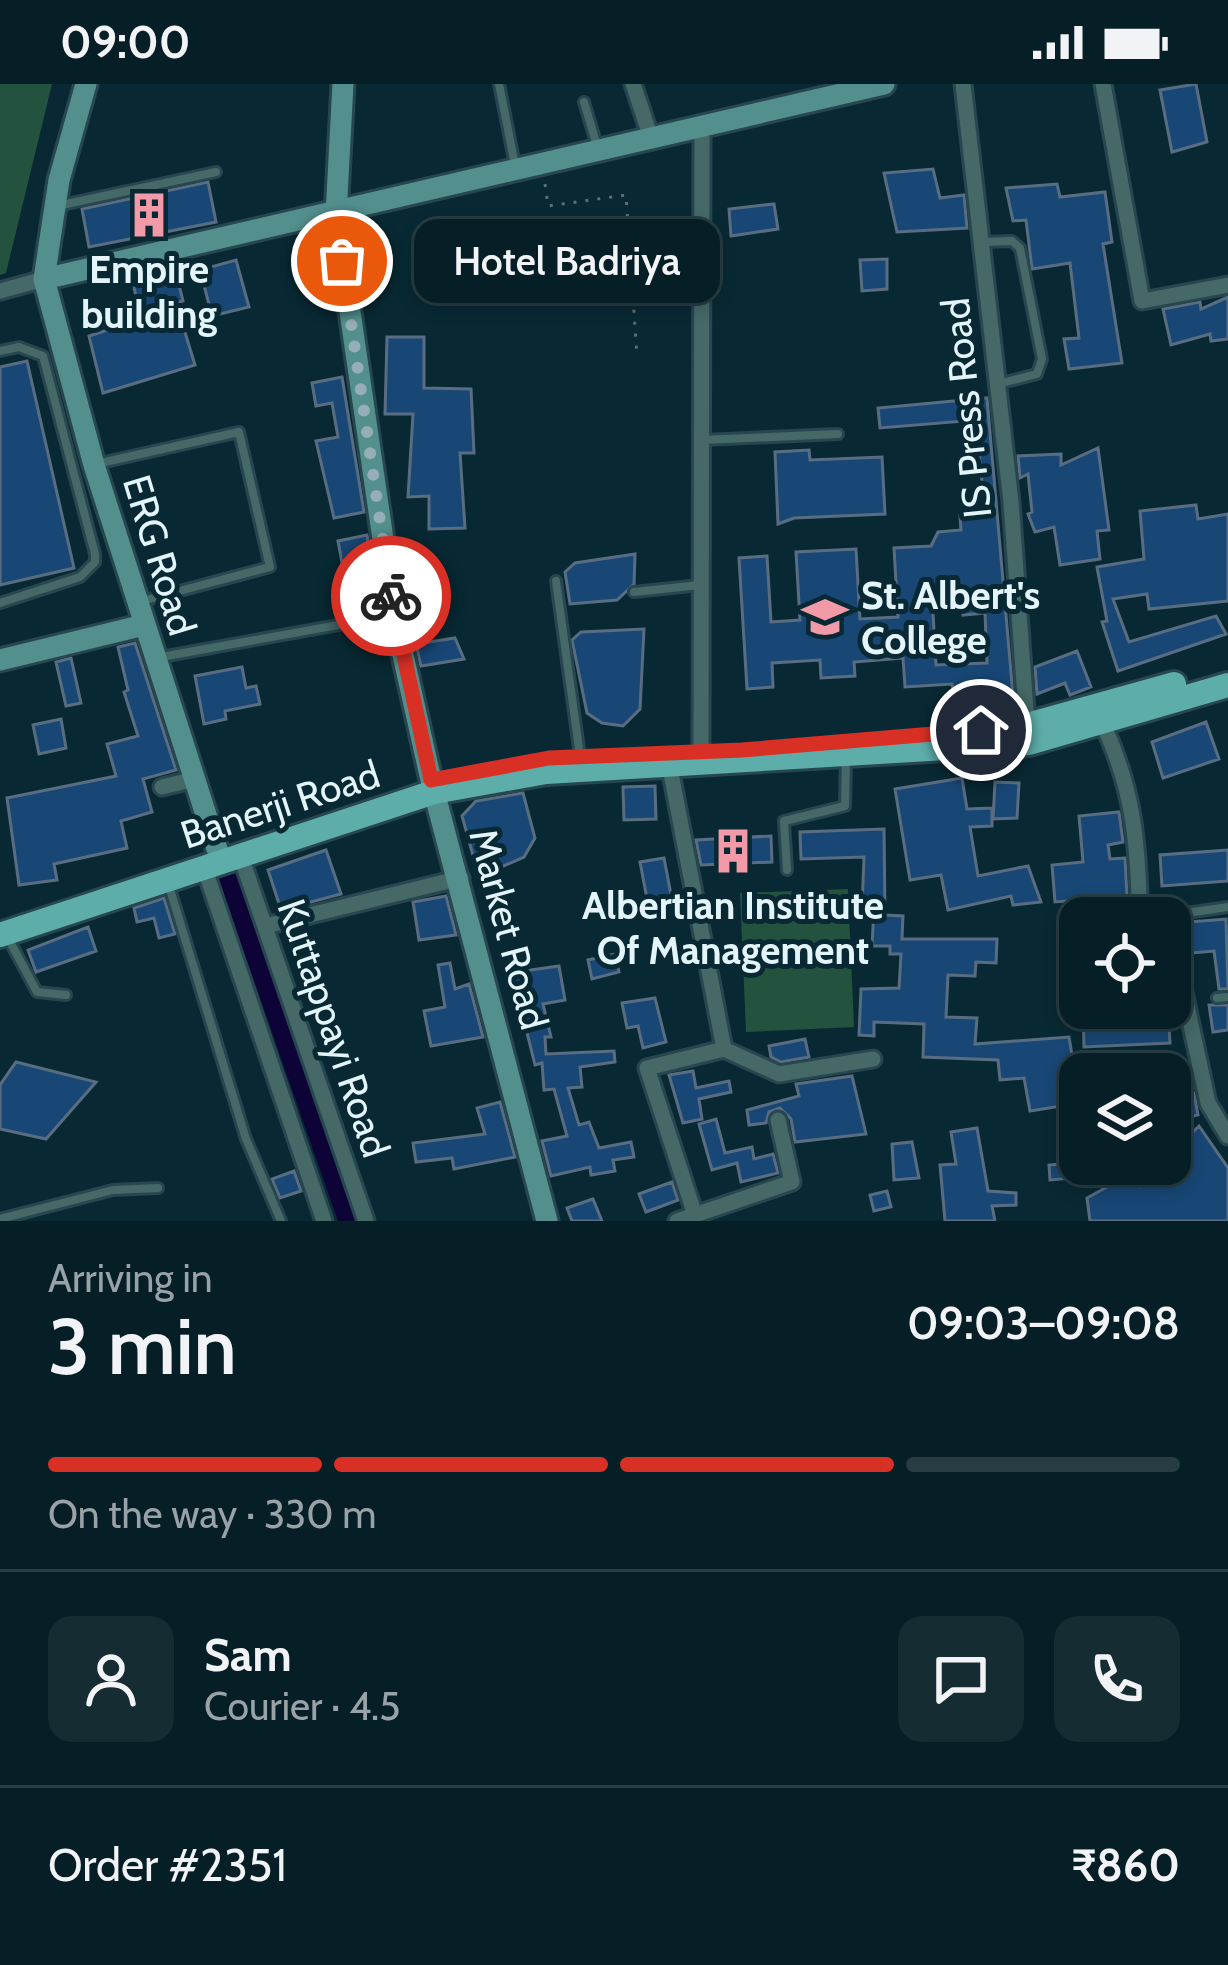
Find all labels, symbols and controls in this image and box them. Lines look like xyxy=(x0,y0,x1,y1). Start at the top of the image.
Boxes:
text: 09:00 xyxy=(60,15,191,69)
building icon: Empire building xyxy=(124,190,174,240)
pin xyxy=(291,210,393,312)
callout: Hotel Badriya xyxy=(414,219,720,303)
icon: bag xyxy=(309,228,375,294)
text: Hotel Badriya xyxy=(453,237,681,285)
place label: Empire building xyxy=(81,245,217,338)
street label: IS Press Road xyxy=(931,296,1001,520)
street label: ERG Road xyxy=(113,469,207,641)
courier xyxy=(331,536,451,656)
icon: bike xyxy=(358,563,424,629)
place label: St. Albert's College xyxy=(861,571,1040,664)
school or university icon: St. Albert's College xyxy=(800,592,850,642)
pin xyxy=(930,679,1032,781)
icon: home xyxy=(948,697,1014,763)
street label: Banerji Road xyxy=(175,749,385,859)
street label: Market Road xyxy=(459,824,559,1034)
building icon: Albertian Institute Of Management xyxy=(708,826,758,876)
place label: Albertian Institute Of Management xyxy=(582,881,884,974)
street label: Kuttappayi Road xyxy=(267,893,401,1163)
map controls xyxy=(1059,897,1191,1185)
button: locate xyxy=(1059,897,1191,1029)
button: layers xyxy=(1059,1053,1191,1185)
text: Arriving in xyxy=(48,1254,212,1302)
text: 09:03–09:08 xyxy=(907,1296,1180,1350)
text: 3 min xyxy=(48,1299,237,1394)
text: On the way · 330 m xyxy=(48,1490,376,1538)
button: person xyxy=(48,1616,174,1742)
button: chat xyxy=(898,1616,1024,1742)
button: phone xyxy=(1054,1616,1180,1742)
text: Sam xyxy=(204,1628,292,1682)
text: Courier · 4.5 xyxy=(204,1682,400,1730)
text: Order #2351 xyxy=(48,1838,287,1892)
text: ₹860 xyxy=(1071,1838,1180,1892)

